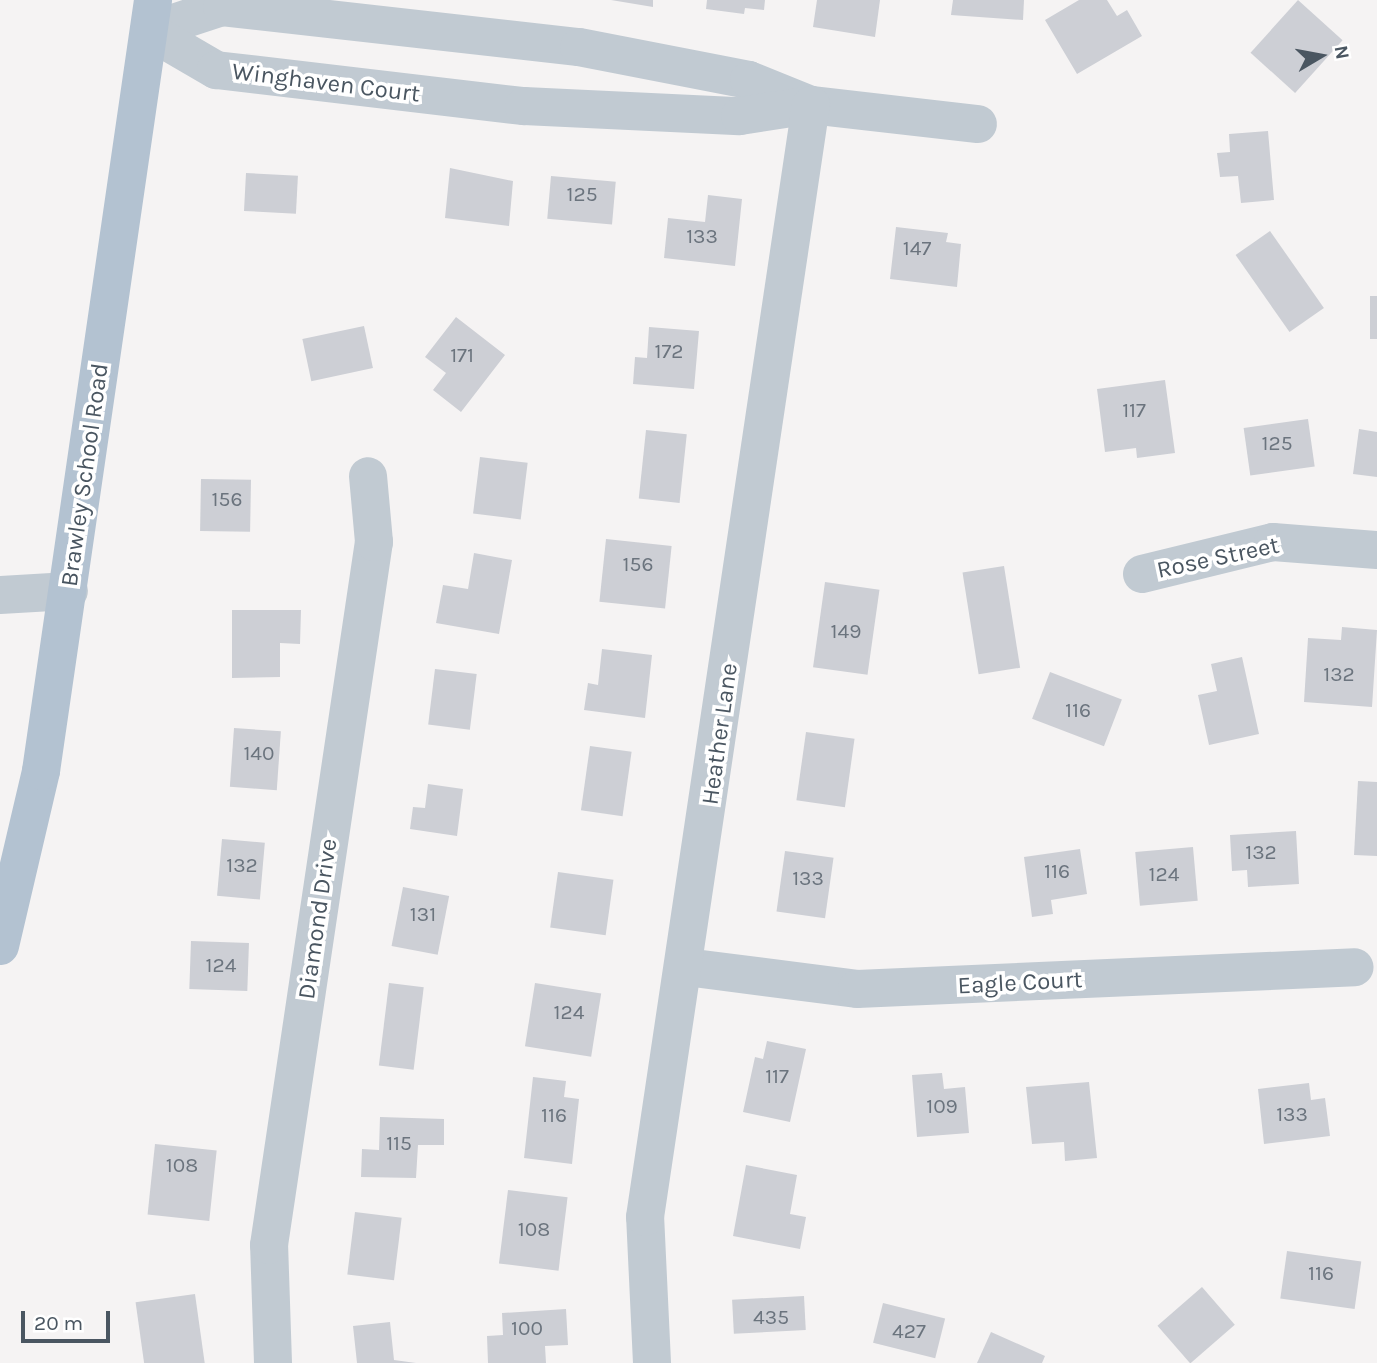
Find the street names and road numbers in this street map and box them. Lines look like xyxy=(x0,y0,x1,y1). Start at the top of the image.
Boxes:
street label: Winghaven Court xyxy=(230,57,422,109)
street label: Brawley School Road xyxy=(55,361,115,589)
street label: Rose Street xyxy=(1154,531,1282,585)
street label: Heather Lane xyxy=(696,661,744,807)
street label: Diamond Drive xyxy=(292,837,344,1001)
street label: Eagle Court xyxy=(957,965,1083,1001)

